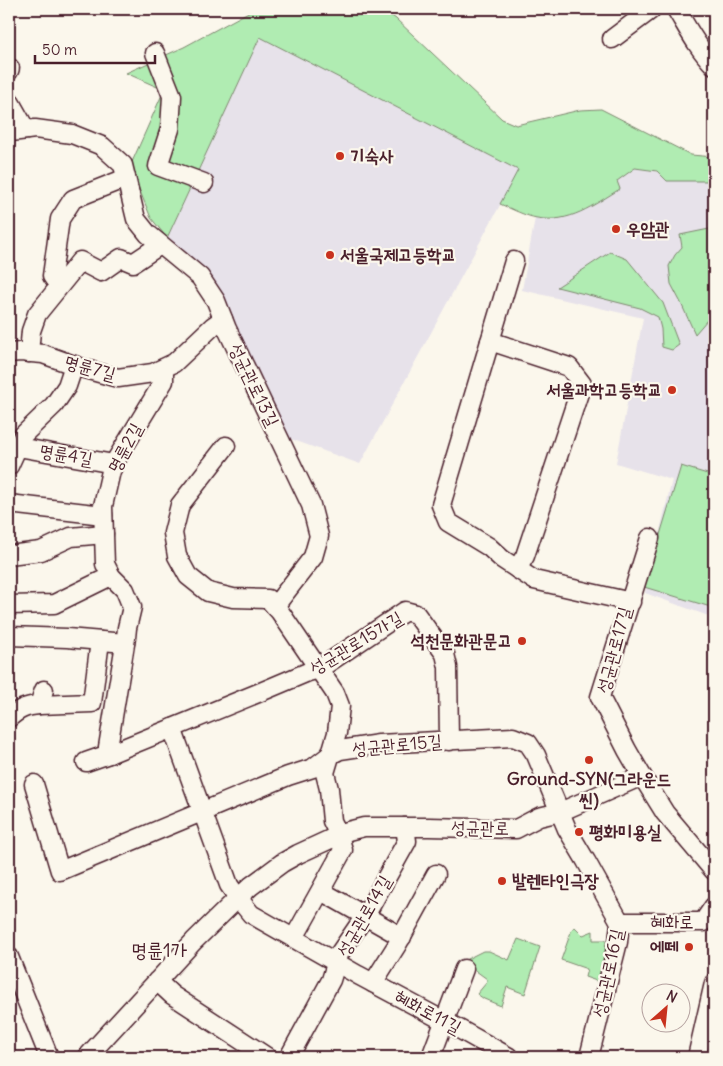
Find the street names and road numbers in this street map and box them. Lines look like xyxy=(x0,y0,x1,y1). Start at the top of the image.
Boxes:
street label: 성균관로13길 xyxy=(224,339,285,431)
street label: 명륜7길 xyxy=(62,350,119,386)
street label: 명륜2길 xyxy=(102,418,147,477)
street label: 명륜4길 xyxy=(38,439,95,471)
street label: 성균관로17길 xyxy=(591,604,636,696)
street label: 성균관로15가길 xyxy=(305,606,407,679)
street label: 성균관로15길 xyxy=(351,729,443,760)
street label: 성균관로 xyxy=(451,815,509,840)
street label: 성균관로14길 xyxy=(331,871,396,960)
street label: 혜화로 xyxy=(650,910,694,933)
street label: 성균관로16길 xyxy=(587,926,628,1019)
street label: 혜화로11길 xyxy=(391,984,466,1039)

